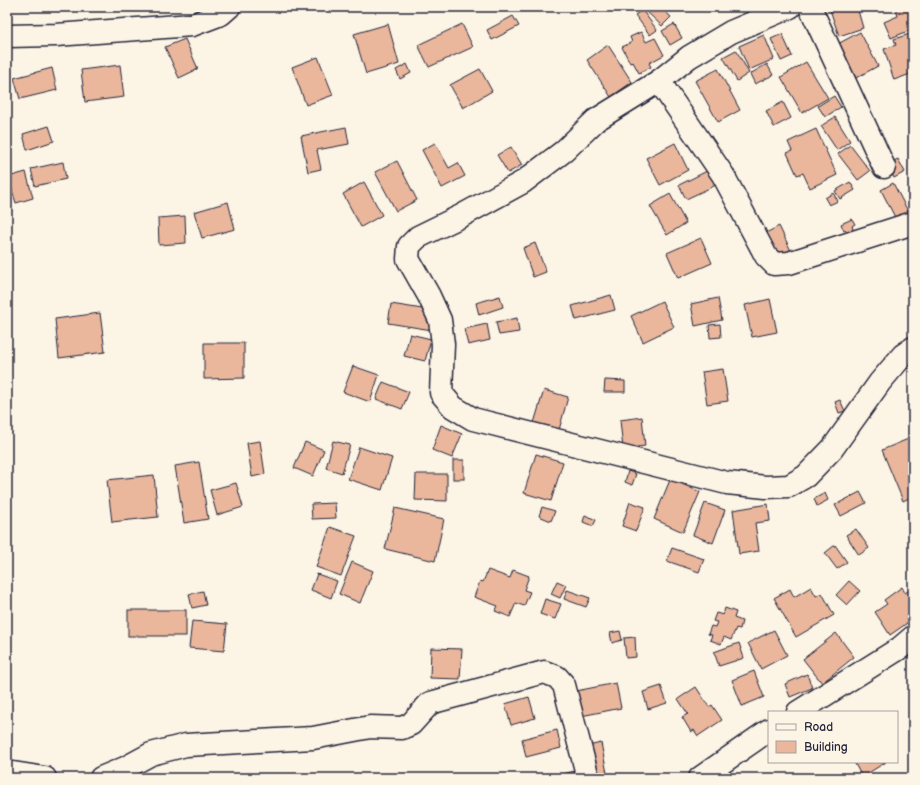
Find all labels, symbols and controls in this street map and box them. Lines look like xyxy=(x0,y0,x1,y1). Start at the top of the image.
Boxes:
legend xyxy=(768,711,898,763)
text: Road xyxy=(804,720,833,735)
text: Building xyxy=(804,740,848,755)

